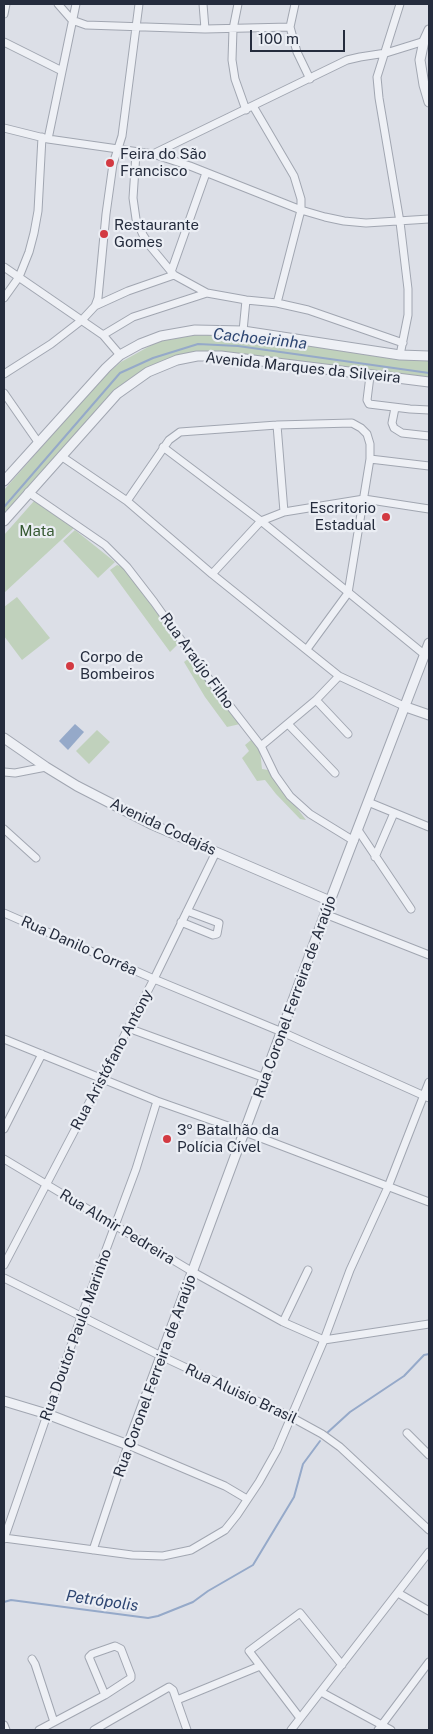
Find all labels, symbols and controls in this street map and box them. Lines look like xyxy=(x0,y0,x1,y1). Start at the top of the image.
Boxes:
scale bar xyxy=(253,20,348,52)
text: 100 m xyxy=(258,30,299,47)
place label: Feira do São Francisco xyxy=(120,145,206,180)
marker: Feira do São Francisco xyxy=(104,157,116,169)
place label: Restaurante Gomes xyxy=(114,216,199,251)
marker: Restaurante Gomes xyxy=(98,228,110,240)
water label: Cachoeirinha xyxy=(212,325,308,353)
street label: Avenida Marques da Silveira xyxy=(205,349,401,387)
place label: Escritorio Estadual xyxy=(309,499,376,534)
marker: Escritorio Estadual xyxy=(380,511,392,523)
park label: Mata xyxy=(19,522,55,540)
street label: Rua Araújo Filho xyxy=(156,609,238,713)
place label: Corpo de Bombeiros xyxy=(80,648,155,683)
marker: Corpo de Bombeiros xyxy=(64,660,76,672)
street label: Avenida Codajás xyxy=(107,795,219,859)
street label: Rua Coronel Ferreira de Araújo xyxy=(250,893,340,1101)
street label: Rua Danilo Corrêa xyxy=(18,912,140,980)
street label: Rua Aristófano Antony xyxy=(67,987,157,1133)
place label: 3º Batalhão da Polícia Cível xyxy=(177,1121,279,1156)
marker: 3º Batalhão da Polícia Cível xyxy=(161,1133,173,1145)
street label: Rua Almir Pedreira xyxy=(56,1186,178,1268)
street label: Rua Doutor Paulo Marinho xyxy=(36,1247,116,1423)
street label: Rua Coronel Ferreira de Araújo xyxy=(110,1272,200,1480)
street label: Rua Aluisio Brasil xyxy=(182,1360,300,1428)
water label: Petrópolis xyxy=(65,1586,139,1616)

